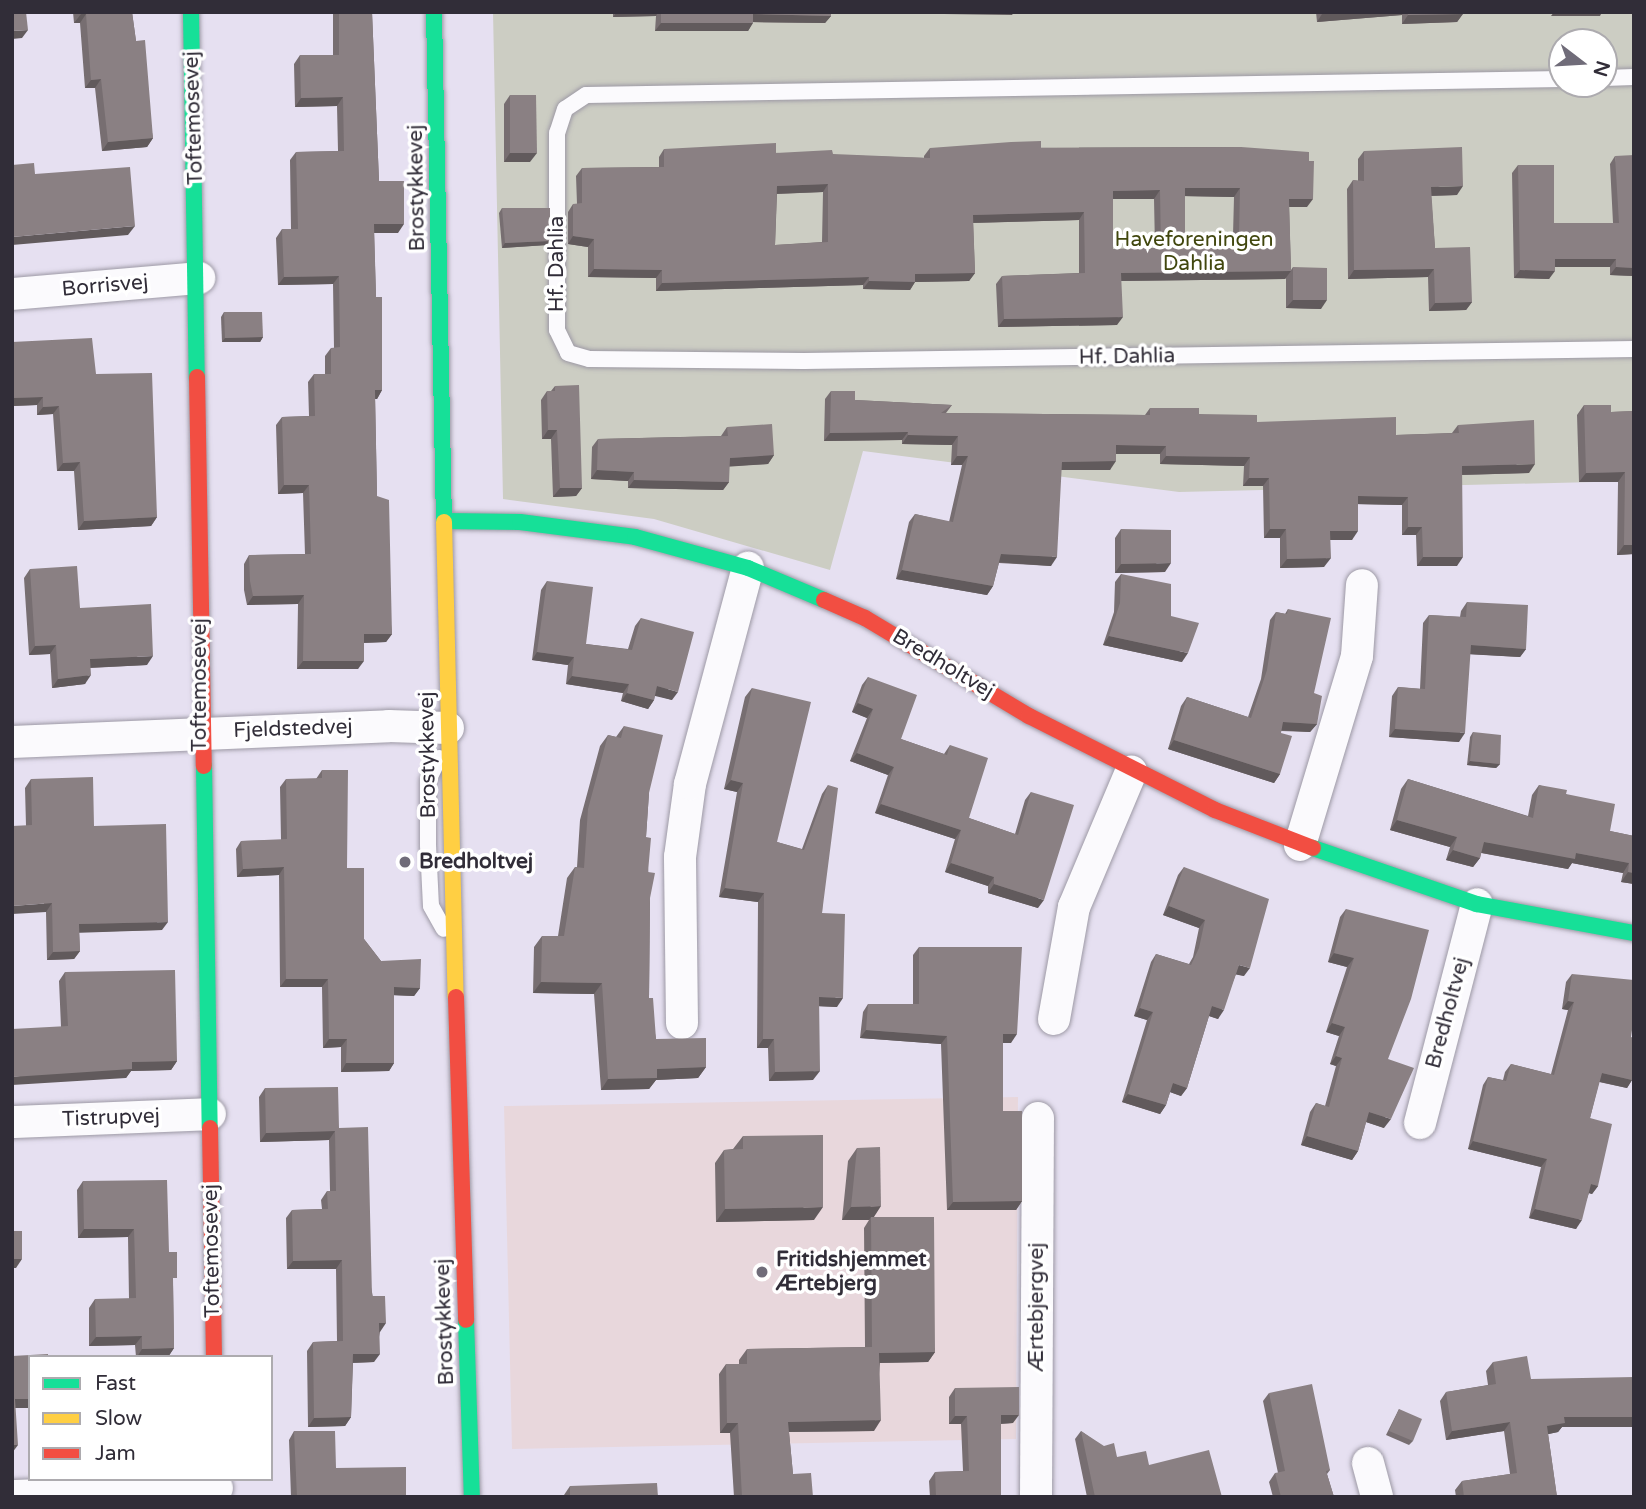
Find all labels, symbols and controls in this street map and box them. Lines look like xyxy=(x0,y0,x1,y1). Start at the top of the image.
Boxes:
north arrow xyxy=(1548,28,1618,98)
street label: Toftemosevej xyxy=(179,51,209,185)
text: N xyxy=(1588,58,1614,79)
street label: Brostykkevej xyxy=(403,124,431,252)
street label: Hf. Dahlia xyxy=(544,216,570,312)
park label: Haveforeningen Dahlia xyxy=(1115,227,1273,277)
street label: Borrisvej xyxy=(61,270,149,302)
street label: Hf. Dahlia xyxy=(1078,344,1176,370)
street label: Toftemosevej xyxy=(187,618,213,752)
street label: Bredholtvej xyxy=(888,624,998,704)
street label: Brostykkevej xyxy=(414,691,442,819)
street label: Fjeldstedvej xyxy=(233,714,353,744)
place label: Bredholtvej xyxy=(419,849,533,875)
marker: Bredholtvej xyxy=(397,854,413,870)
street label: Bredholtvej xyxy=(1421,955,1475,1071)
street label: Tistrupvej xyxy=(62,1104,160,1132)
street label: Toftemosevej xyxy=(198,1184,226,1318)
street label: Ærtebjergvej xyxy=(1024,1242,1050,1372)
place label: Fritidshjemmet Ærtebjerg xyxy=(776,1247,927,1297)
street label: Brostykkevej xyxy=(430,1258,460,1386)
marker: Fritidshjemmet Ærtebjerg xyxy=(754,1264,770,1280)
legend xyxy=(28,1355,273,1481)
text: Fast xyxy=(95,1371,136,1396)
text: Slow xyxy=(95,1406,142,1431)
text: Jam xyxy=(95,1441,136,1466)

